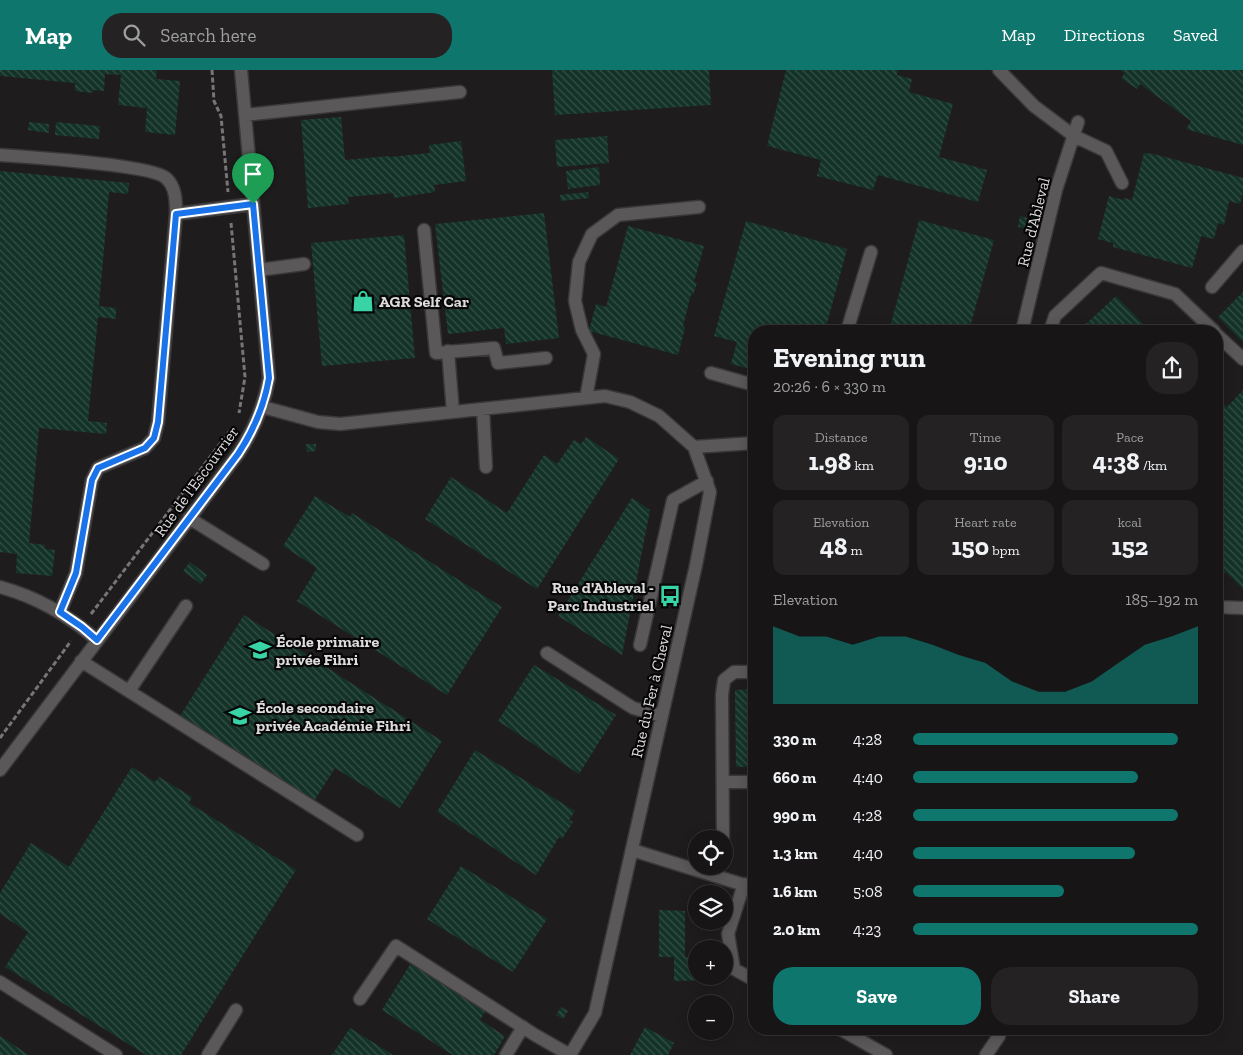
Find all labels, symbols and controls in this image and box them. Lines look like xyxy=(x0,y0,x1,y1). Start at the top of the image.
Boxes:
search box xyxy=(102,13,452,58)
text: Map xyxy=(25,21,72,50)
icon: search xyxy=(120,21,148,49)
text: Search here xyxy=(160,24,257,47)
text: Map xyxy=(1001,24,1036,46)
text: Directions xyxy=(1064,24,1145,46)
text: Saved xyxy=(1173,24,1218,46)
pin xyxy=(232,153,274,204)
icon: arrive xyxy=(239,160,267,188)
street label: Rue d'Ableval xyxy=(1013,176,1054,269)
shop icon: AGR Self Car xyxy=(350,288,376,314)
place label: AGR Self Car xyxy=(379,292,469,311)
text: Evening run xyxy=(773,341,926,374)
button: share xyxy=(1146,342,1198,394)
text: 20:26 · 6 × 330 m xyxy=(773,377,886,396)
street label: Rue de l'Escouvrier xyxy=(150,422,243,540)
text: Distance xyxy=(815,429,868,446)
text: Time xyxy=(970,429,1001,446)
text: Pace xyxy=(1116,429,1144,446)
text: 1.98 xyxy=(809,446,851,476)
text: 9:10 xyxy=(963,446,1008,476)
text: 4:38 xyxy=(1093,446,1140,476)
text: km xyxy=(851,457,874,474)
text: /km xyxy=(1140,457,1167,474)
text: Elevation xyxy=(813,514,869,531)
text: Heart rate xyxy=(954,514,1017,531)
text: kcal xyxy=(1118,514,1142,531)
text: 48 xyxy=(820,531,847,561)
text: 150 xyxy=(951,531,989,561)
text: 152 xyxy=(1112,531,1148,561)
text: m xyxy=(847,542,863,559)
text: bpm xyxy=(989,542,1019,559)
place label: Rue d'Ableval - Parc Industriel xyxy=(548,578,654,615)
bus stop icon: Rue d'Ableval - Parc Industriel xyxy=(657,583,683,609)
text: Elevation xyxy=(773,590,838,609)
text: 185–192 m xyxy=(1125,590,1198,609)
street label: Rue du Fer à Cheval xyxy=(627,623,676,759)
place label: École primaire privée Fihri xyxy=(276,632,380,669)
school or university icon: École primaire privée Fihri xyxy=(247,637,273,663)
place label: École secondaire privée Académie Fihri xyxy=(256,698,411,735)
school or university icon: École secondaire privée Académie Fihri xyxy=(227,703,253,729)
text: 330 m xyxy=(773,730,816,749)
text: 4:28 xyxy=(853,730,882,749)
text: 660 m xyxy=(773,768,816,787)
text: 4:40 xyxy=(853,768,883,787)
text: 990 m xyxy=(773,806,816,825)
text: 4:28 xyxy=(853,806,882,825)
map controls xyxy=(688,830,733,1040)
button: locate xyxy=(688,830,733,875)
text: 1.3 km xyxy=(773,844,818,863)
text: 4:40 xyxy=(853,844,883,863)
text: 1.6 km xyxy=(773,882,817,901)
text: 5:08 xyxy=(853,882,883,901)
button: layers xyxy=(688,885,733,930)
text: 2.0 km xyxy=(773,920,820,939)
text: 4:23 xyxy=(853,920,881,939)
button: + xyxy=(688,940,733,985)
button: Save xyxy=(773,967,981,1025)
button: Share xyxy=(991,967,1198,1025)
button: − xyxy=(688,995,733,1040)

